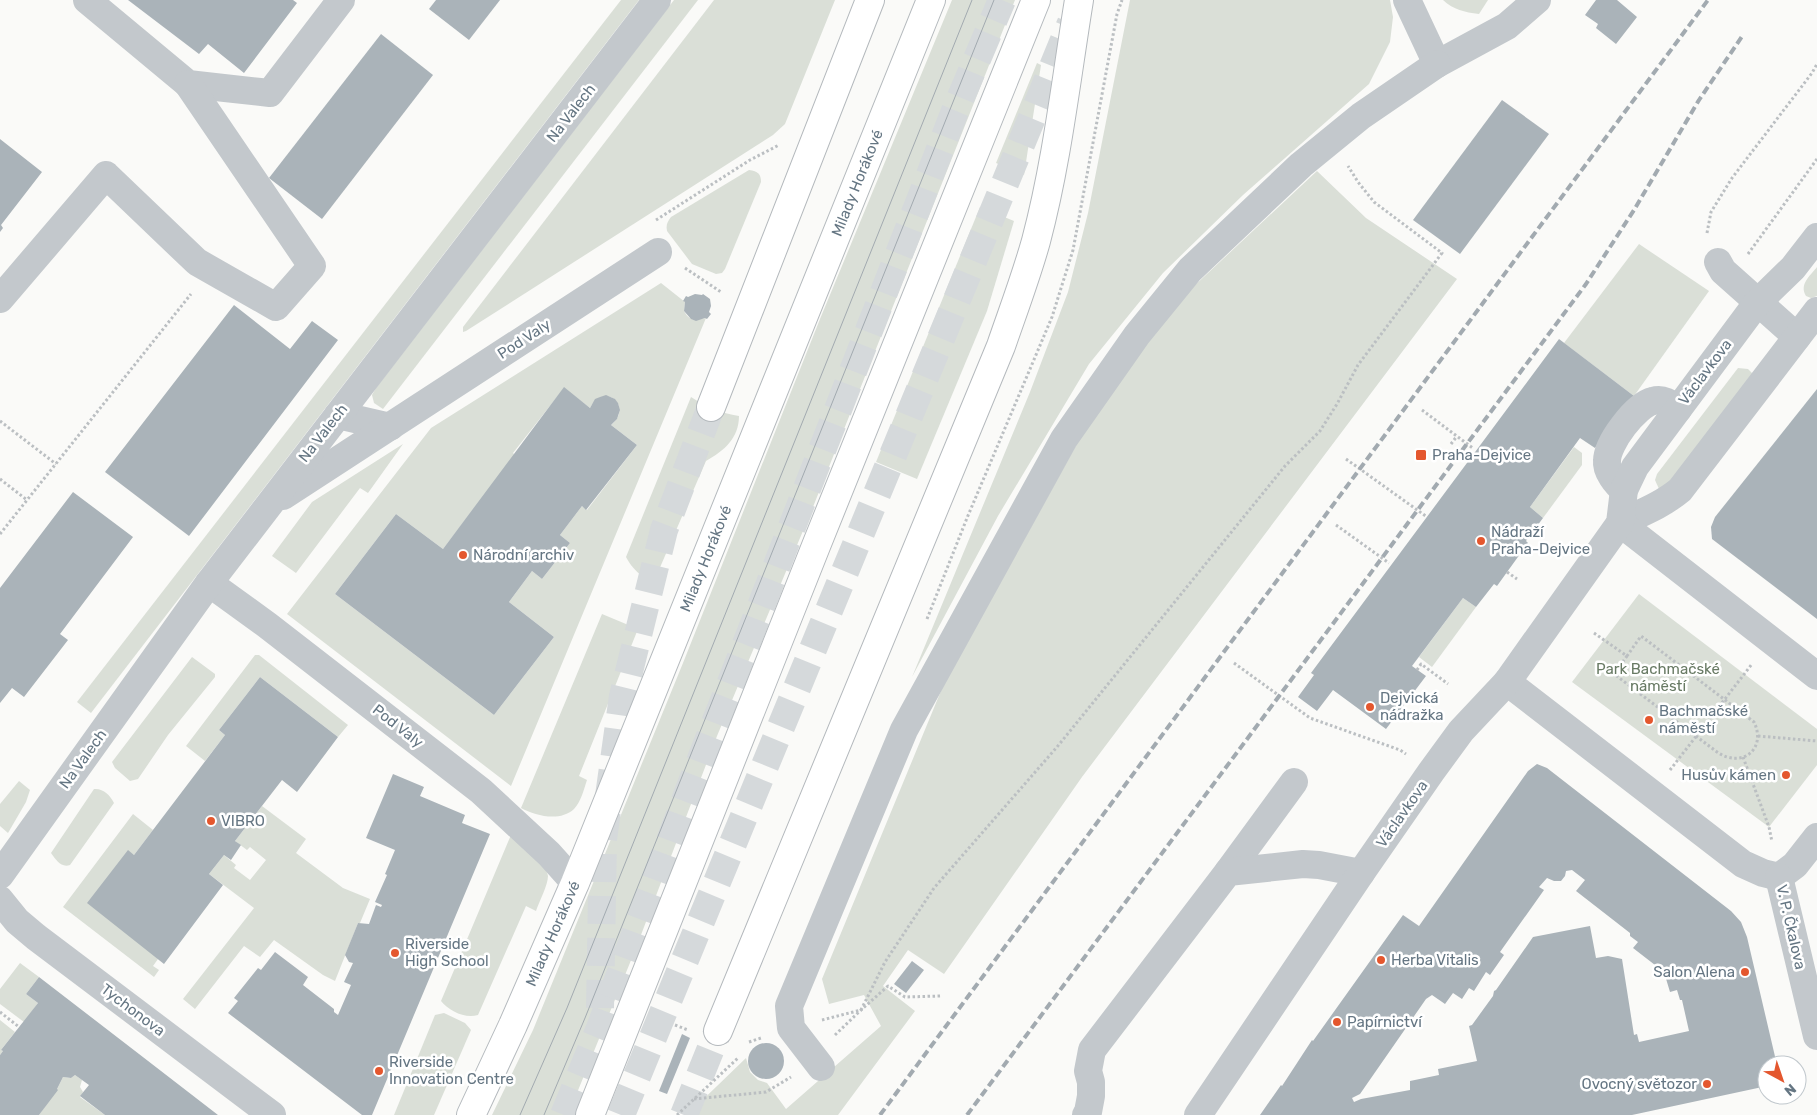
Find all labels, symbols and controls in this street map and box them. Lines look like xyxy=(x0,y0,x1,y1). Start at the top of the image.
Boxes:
street label: Na Valech xyxy=(543,80,599,146)
street label: Milady Horákové xyxy=(828,127,887,239)
street label: Pod Valy xyxy=(494,315,554,363)
street label: Václavkova xyxy=(1674,336,1736,408)
street label: Na Valech xyxy=(295,400,351,466)
place label: Praha-Dejvice xyxy=(1432,446,1531,464)
marker: Praha-Dejvice xyxy=(1414,448,1428,462)
street label: Milady Horákové xyxy=(676,503,735,615)
place label: Nádraží Praha-Dejvice xyxy=(1491,523,1590,558)
marker: Nádraží Praha-Dejvice xyxy=(1475,535,1487,547)
place label: Národní archiv xyxy=(473,546,574,564)
marker: Národní archiv xyxy=(457,549,469,561)
park label: Park Bachmačské náměstí xyxy=(1596,660,1720,695)
place label: Dejvická nádražka xyxy=(1380,689,1444,724)
street label: Pod Valy xyxy=(369,701,427,751)
marker: Dejvická nádražka xyxy=(1364,701,1376,713)
place label: Bachmačské náměstí xyxy=(1659,702,1748,737)
marker: Bachmačské náměstí xyxy=(1643,714,1655,726)
street label: Na Valech xyxy=(56,726,110,792)
place label: Husův kámen xyxy=(1681,766,1776,784)
marker: Husův kámen xyxy=(1780,769,1792,781)
street label: Václavkova xyxy=(1372,777,1432,851)
place label: VIBRO xyxy=(221,812,265,830)
marker: VIBRO xyxy=(205,815,217,827)
street label: Milady Horákové xyxy=(522,878,584,989)
street label: V. P. Čkalova xyxy=(1773,883,1809,971)
place label: Riverside High School xyxy=(405,935,489,970)
marker: Riverside High School xyxy=(389,947,401,959)
place label: Herba Vitalis xyxy=(1391,951,1479,969)
marker: Herba Vitalis xyxy=(1375,954,1387,966)
place label: Salon Alena xyxy=(1653,963,1735,981)
marker: Salon Alena xyxy=(1739,966,1751,978)
street label: Tychonova xyxy=(98,980,168,1040)
place label: Papírnictví xyxy=(1347,1013,1423,1031)
marker: Papírnictví xyxy=(1331,1016,1343,1028)
place label: Riverside Innovation Centre xyxy=(389,1053,514,1088)
north arrow xyxy=(1757,1055,1807,1105)
marker: Riverside Innovation Centre xyxy=(373,1065,385,1077)
place label: Ovocný světozor xyxy=(1582,1075,1697,1093)
marker: Ovocný světozor xyxy=(1701,1078,1713,1090)
text: N xyxy=(1781,1080,1799,1099)

